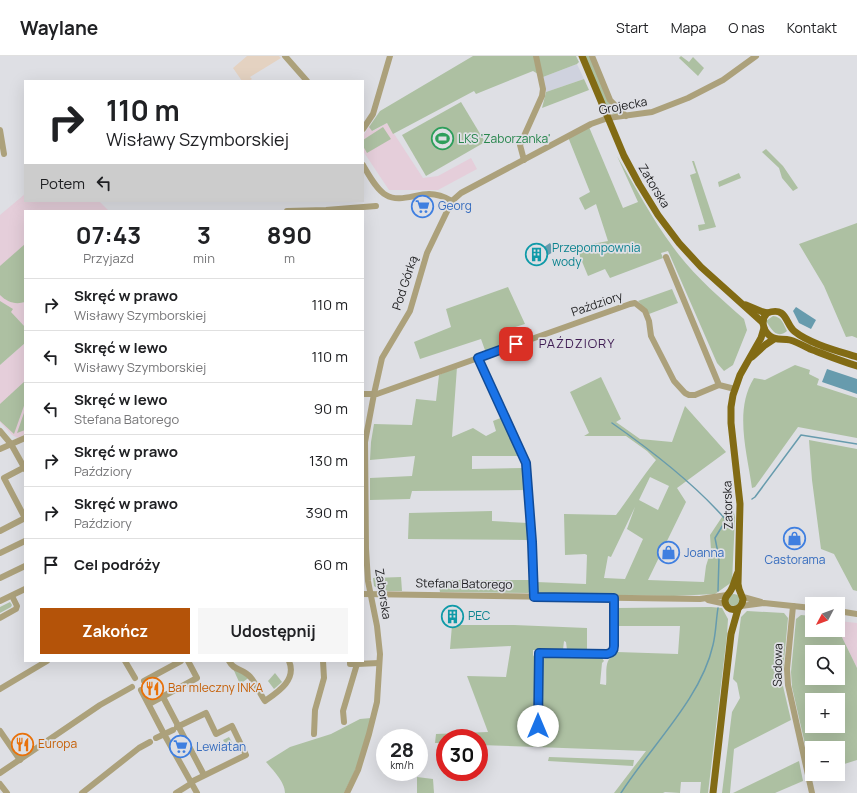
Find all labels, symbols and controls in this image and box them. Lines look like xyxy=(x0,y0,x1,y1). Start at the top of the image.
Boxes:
text: Waylane xyxy=(20,15,98,41)
text: Start xyxy=(616,18,649,37)
text: Mapa xyxy=(671,18,706,37)
text: O nas xyxy=(728,18,765,37)
text: Kontakt xyxy=(787,18,837,37)
text: 110 m xyxy=(106,91,180,129)
street label: Grojecka xyxy=(597,92,649,119)
icon: right xyxy=(40,96,92,148)
sports icon: LKS 'Zaborzanka' xyxy=(430,126,456,152)
text: Wisławy Szymborskiej xyxy=(106,127,289,151)
place label: LKS 'Zaborzanka' xyxy=(458,130,551,147)
street label: Zatorska xyxy=(635,160,674,211)
icon: left xyxy=(93,172,115,194)
text: Potem xyxy=(40,173,85,194)
supermarket icon: Georg xyxy=(409,193,435,219)
place label: Georg xyxy=(438,197,472,214)
text: 07:43 xyxy=(76,218,141,251)
text: 3 xyxy=(197,218,211,251)
text: 890 xyxy=(267,218,312,251)
place label: Przepompownia wody xyxy=(552,239,640,270)
building icon: Przepompownia wody xyxy=(524,242,550,268)
text: Przyjazd xyxy=(83,249,134,267)
text: min xyxy=(193,249,215,267)
text: m xyxy=(284,249,295,267)
street label: Pod Górką xyxy=(388,253,421,312)
text: Skręć w prawo xyxy=(74,285,178,306)
street label: Paździory xyxy=(569,287,626,320)
icon: right xyxy=(40,294,62,316)
text: 110 m xyxy=(311,294,348,315)
text: Wisławy Szymborskiej xyxy=(74,306,206,324)
pin xyxy=(499,327,533,361)
icon: arrive xyxy=(505,333,527,355)
district label: PAŹDZIORY xyxy=(539,334,615,352)
text: Skręć w lewo xyxy=(74,337,168,358)
icon: left xyxy=(40,346,62,368)
text: 110 m xyxy=(311,346,348,367)
text: Wisławy Szymborskiej xyxy=(74,358,206,376)
text: Skręć w lewo xyxy=(74,389,168,410)
icon: left xyxy=(40,398,62,420)
text: 90 m xyxy=(314,398,348,419)
text: Stefana Batorego xyxy=(74,410,179,428)
text: Skręć w prawo xyxy=(74,441,178,462)
icon: right xyxy=(40,450,62,472)
text: 130 m xyxy=(309,450,348,471)
text: Paździory xyxy=(74,462,132,480)
street label: Zatorska xyxy=(718,480,737,530)
text: Skręć w prawo xyxy=(74,493,178,514)
icon: right xyxy=(40,502,62,524)
text: 390 m xyxy=(306,502,348,523)
text: Paździory xyxy=(74,514,132,532)
shop icon: Castorama xyxy=(782,526,808,552)
shop icon: Joanna xyxy=(656,540,682,566)
place label: Joanna xyxy=(684,544,724,561)
place label: Castorama xyxy=(765,551,825,568)
icon: arrive xyxy=(40,554,62,576)
text: Cel podróży xyxy=(74,554,160,575)
text: 60 m xyxy=(314,554,348,575)
street label: Zaborska xyxy=(371,567,396,621)
street label: Stefana Batorego xyxy=(415,574,513,593)
north arrow xyxy=(805,597,845,637)
map controls xyxy=(805,597,845,781)
building icon: PEC xyxy=(439,603,465,629)
place label: PEC xyxy=(468,607,491,624)
button: Zakończ xyxy=(40,608,190,654)
button: Udostępnij xyxy=(198,608,348,654)
street label: Sadowa xyxy=(769,643,786,687)
button: search xyxy=(805,645,845,685)
restaurant icon: Bar mleczny INKA xyxy=(140,675,166,701)
place label: Bar mleczny INKA xyxy=(168,679,263,696)
button: + xyxy=(805,693,845,733)
position arrow xyxy=(517,705,559,747)
speed limit sign: 30 xyxy=(436,729,488,781)
restaurant icon: Europa xyxy=(10,731,36,757)
supermarket icon: Lewiatan xyxy=(168,734,194,760)
place label: Europa xyxy=(38,735,77,752)
text: 28 xyxy=(390,736,414,763)
place label: Lewiatan xyxy=(196,738,246,755)
button: − xyxy=(805,741,845,781)
text: km/h xyxy=(390,758,414,772)

